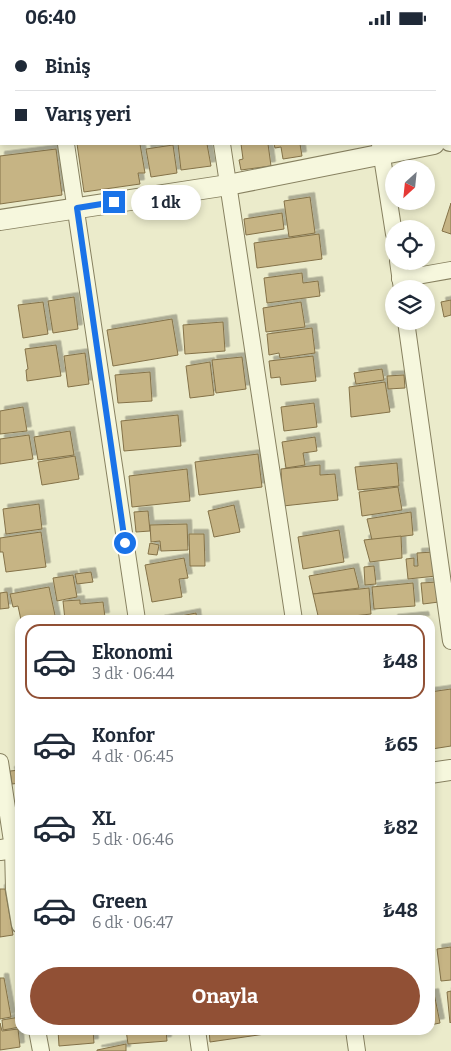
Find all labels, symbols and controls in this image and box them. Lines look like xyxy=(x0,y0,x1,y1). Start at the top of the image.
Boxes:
text: 06:40 xyxy=(25,6,76,29)
text: Biniş xyxy=(45,55,91,78)
text: Varış yeri xyxy=(45,103,131,126)
north arrow xyxy=(385,160,435,210)
map controls xyxy=(385,160,435,330)
callout: 1 dk xyxy=(132,185,202,219)
route end xyxy=(103,191,125,213)
text: 1 dk xyxy=(152,193,180,212)
button: locate xyxy=(385,220,435,270)
button: layers xyxy=(385,280,435,330)
route start xyxy=(114,532,136,554)
icon: car xyxy=(32,639,77,684)
text: Ekonomi xyxy=(92,641,173,664)
text: ₺48 xyxy=(382,650,418,673)
text: 3 dk · 06:44 xyxy=(92,664,174,683)
icon: car xyxy=(32,722,77,767)
text: Konfor xyxy=(92,724,155,747)
text: ₺65 xyxy=(384,733,418,756)
text: 4 dk · 06:45 xyxy=(92,747,174,766)
icon: car xyxy=(32,805,77,850)
text: XL xyxy=(92,807,116,830)
text: ₺82 xyxy=(383,816,418,839)
text: 5 dk · 06:46 xyxy=(92,830,174,849)
icon: car xyxy=(32,888,77,933)
text: Green xyxy=(92,890,147,913)
text: ₺48 xyxy=(382,899,418,922)
text: 6 dk · 06:47 xyxy=(92,913,173,932)
button: Onayla xyxy=(30,967,420,1025)

